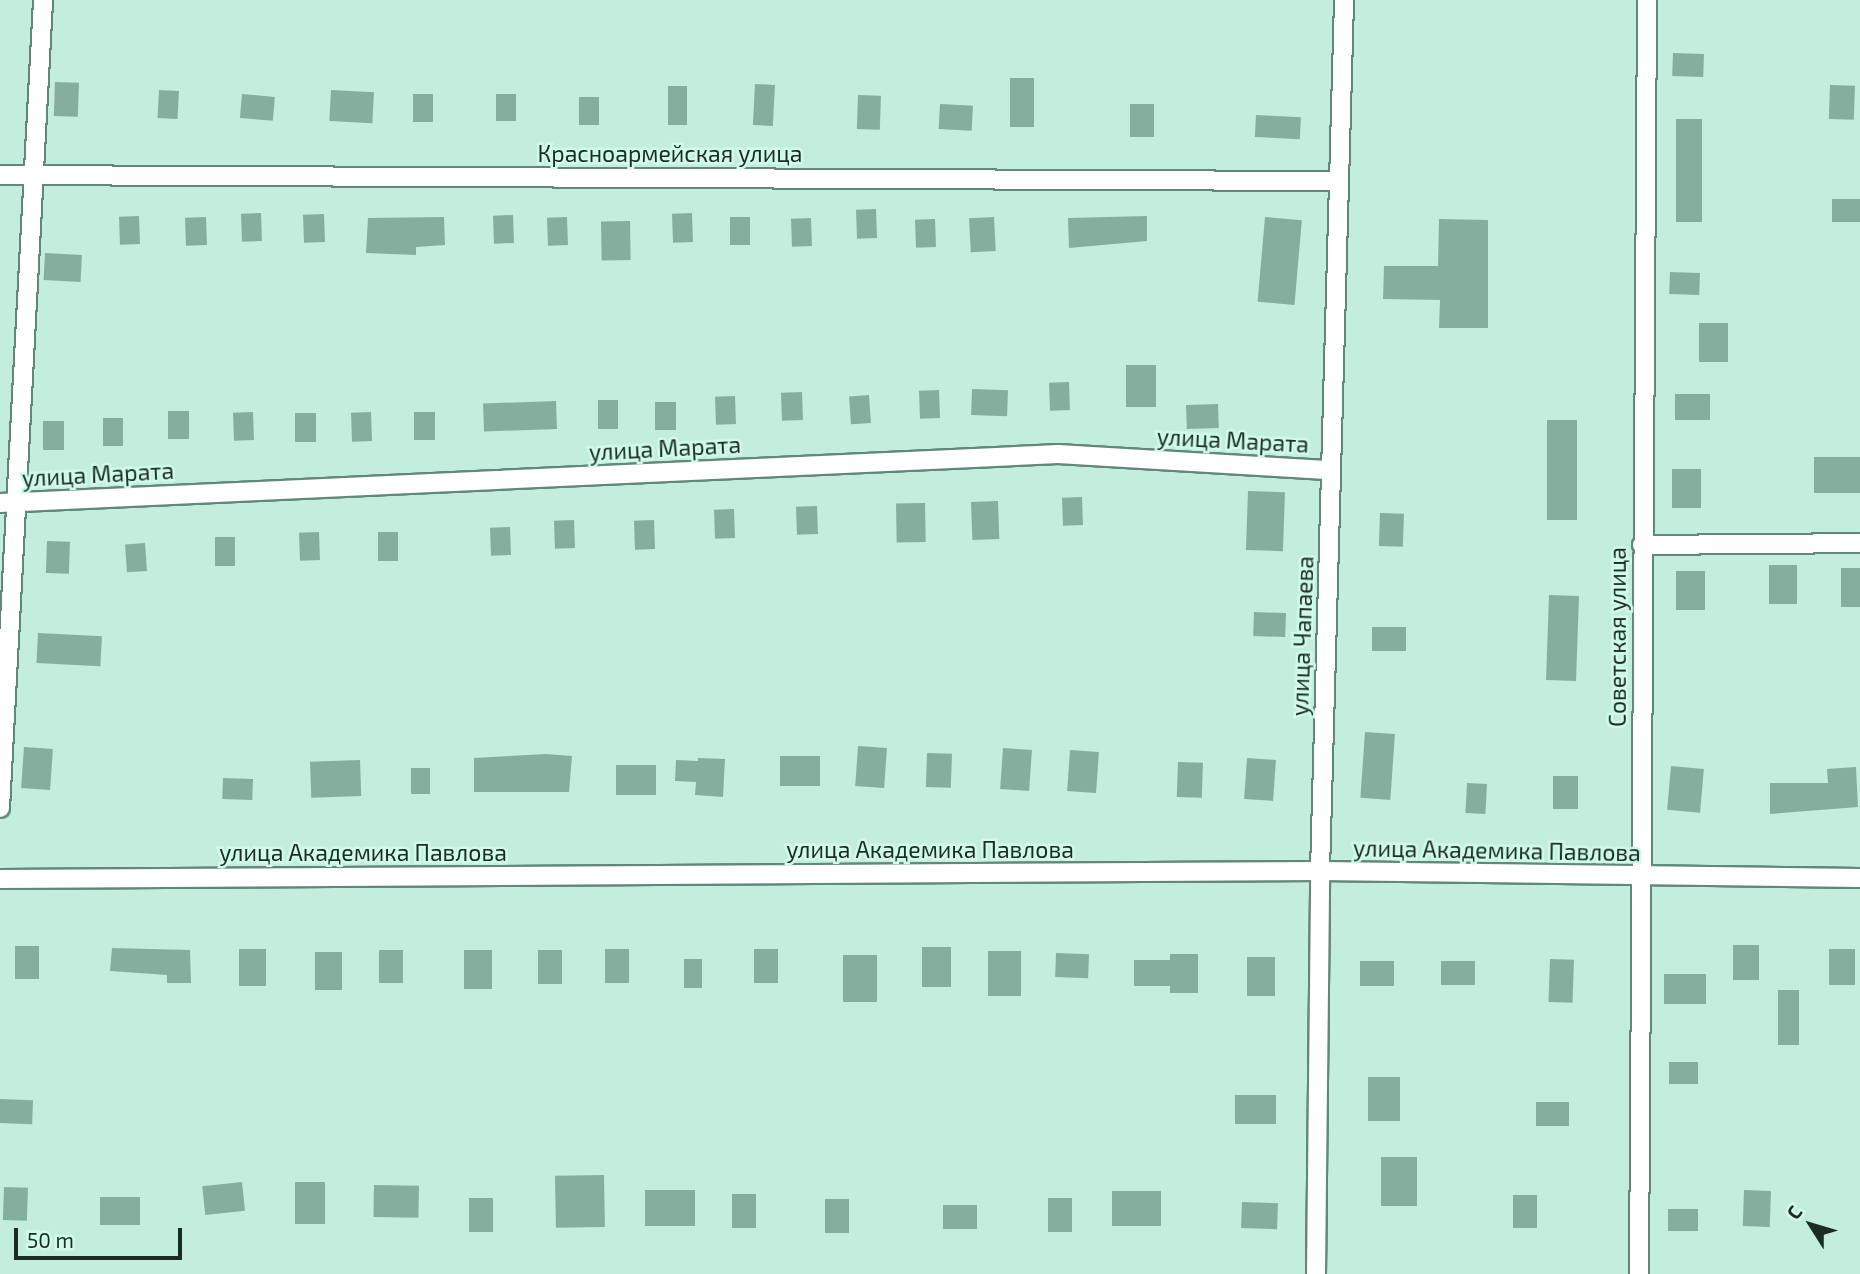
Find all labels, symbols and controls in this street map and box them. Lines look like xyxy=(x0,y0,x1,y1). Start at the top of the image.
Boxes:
street label: Красноармейская улица xyxy=(537,139,803,167)
street label: улица Марата xyxy=(1156,422,1310,458)
street label: улица Марата xyxy=(588,430,742,466)
street label: улица Марата xyxy=(21,456,175,492)
street label: Советская улица xyxy=(1603,547,1631,727)
street label: улица Чапаева xyxy=(1285,555,1319,717)
street label: улица Академика Павлова xyxy=(1353,834,1641,866)
street label: улица Академика Павлова xyxy=(786,835,1074,863)
street label: улица Академика Павлова xyxy=(219,838,507,866)
north arrow xyxy=(1776,1190,1846,1260)
text: С xyxy=(1781,1201,1806,1223)
scale bar xyxy=(18,1214,186,1258)
text: 50 m xyxy=(27,1227,74,1252)

